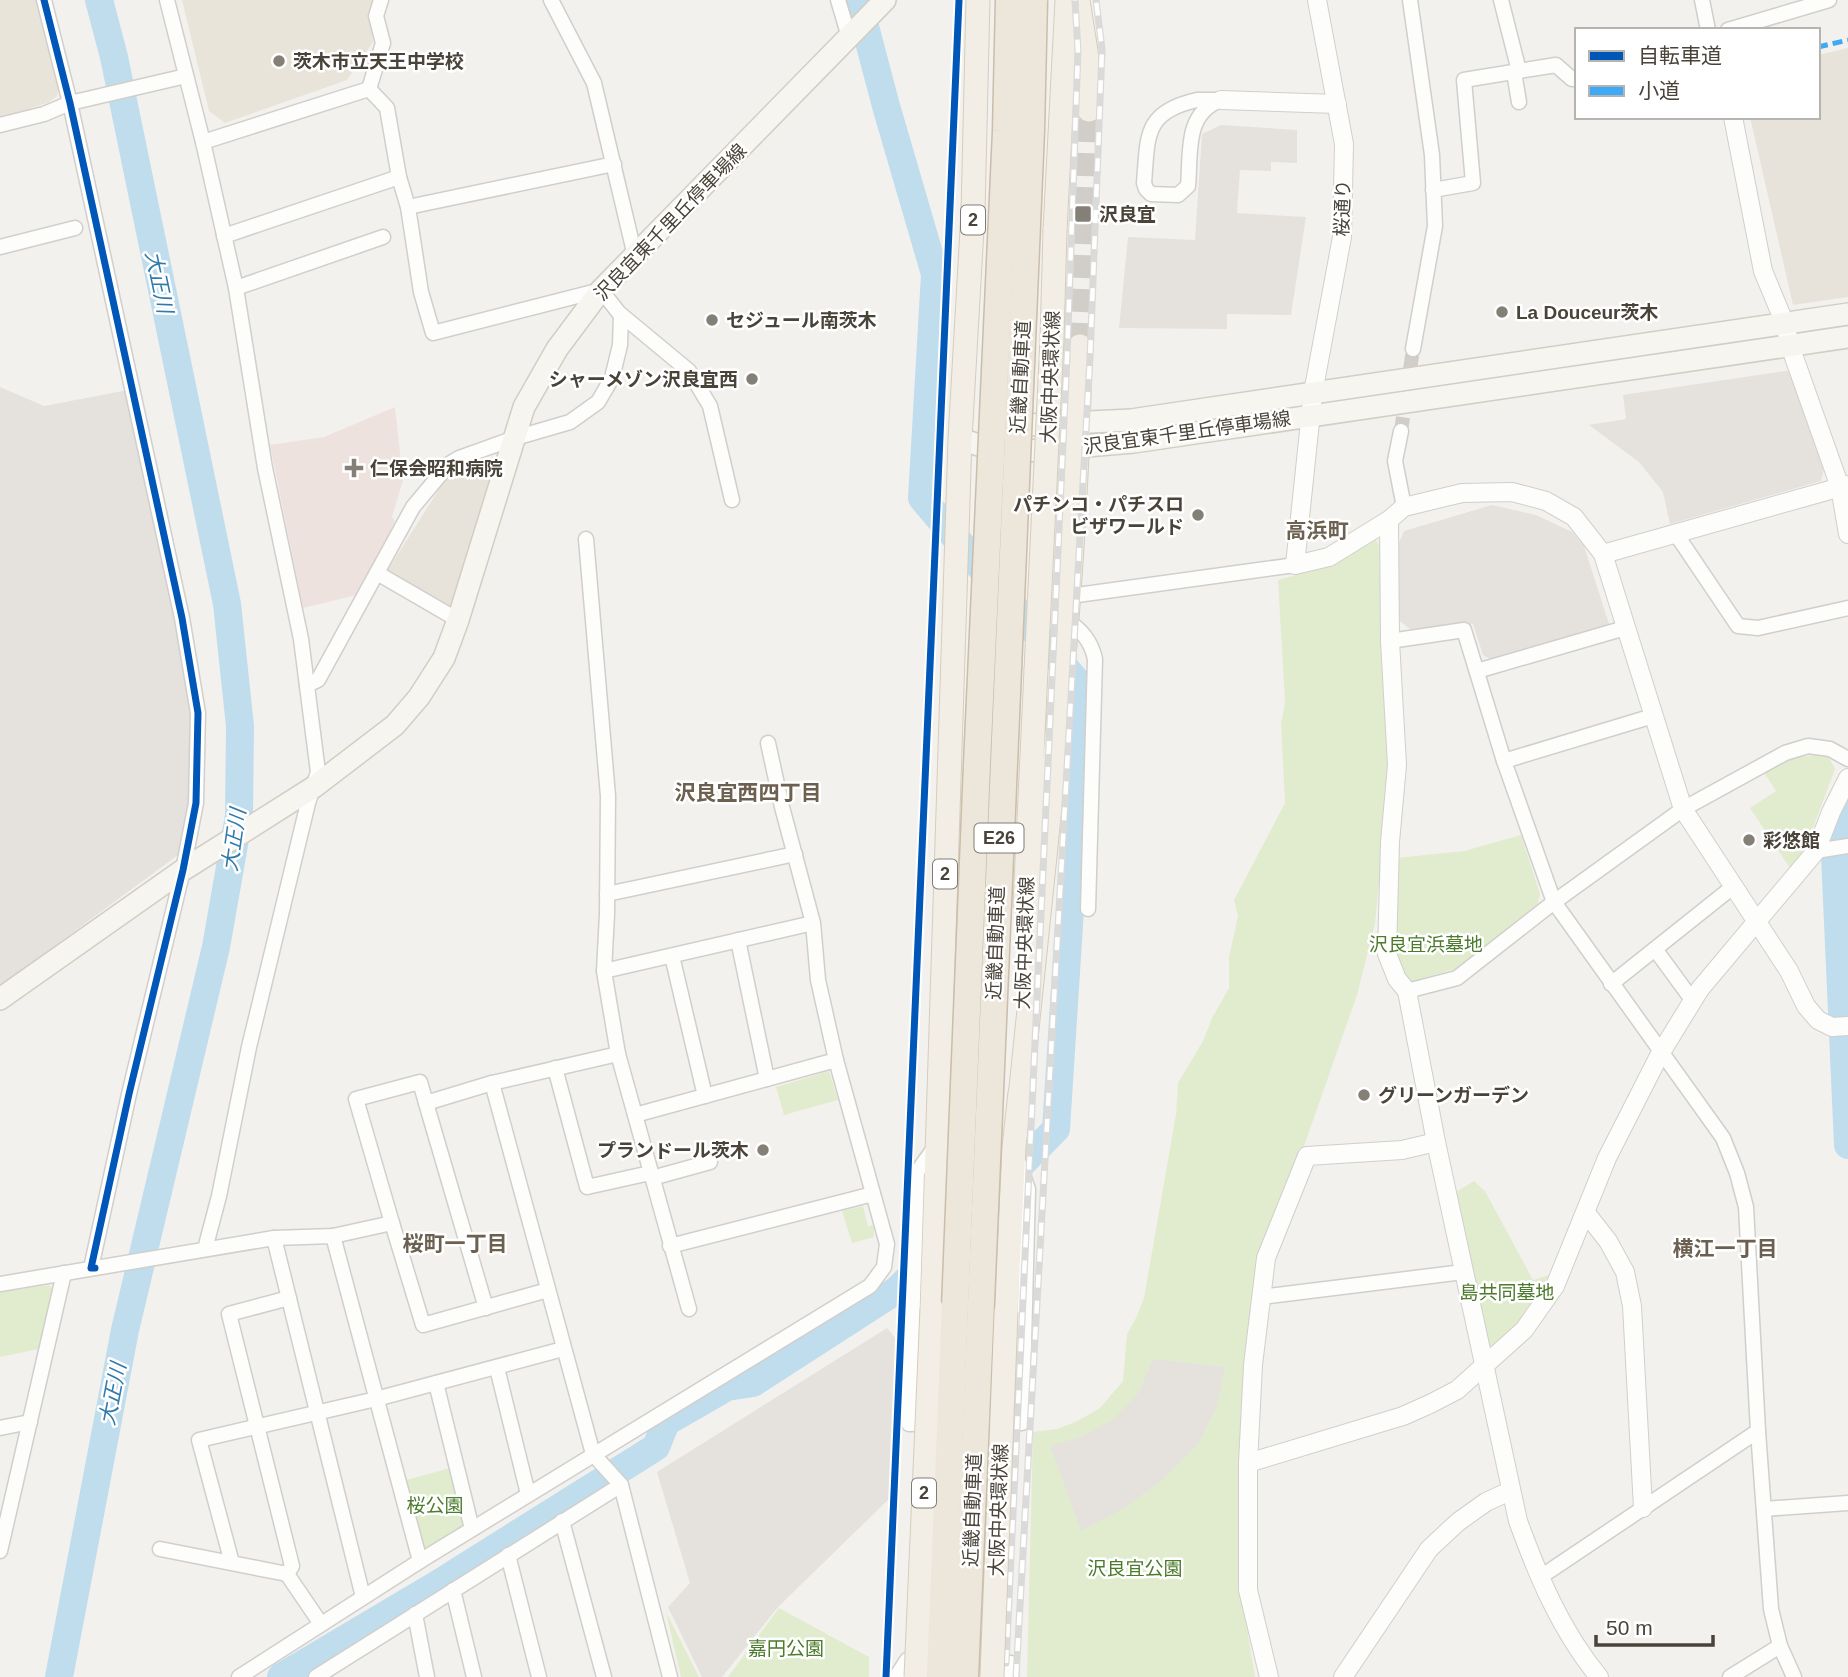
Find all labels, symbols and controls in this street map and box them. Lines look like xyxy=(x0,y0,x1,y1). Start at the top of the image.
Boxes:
legend xyxy=(1575,28,1820,119)
text: 自転車道 xyxy=(1638,44,1722,67)
place label: 茨木市立天王中学校 xyxy=(293,51,464,72)
marker: 茨木市立天王中学校 xyxy=(271,53,287,69)
text: 小道 xyxy=(1638,79,1680,102)
street label: 沢良宜東千里丘停車場線 xyxy=(590,140,751,305)
street label: 桜通り xyxy=(1331,179,1354,237)
marker: 沢良宜 xyxy=(1073,204,1093,224)
place label: 沢良宜 xyxy=(1099,204,1156,225)
road number: 2 xyxy=(961,205,985,234)
water label: 大正川 xyxy=(142,249,178,317)
place label: La Douceur茨木 xyxy=(1516,302,1659,323)
marker: La Douceur茨木 xyxy=(1494,304,1510,320)
place label: セジュール南茨木 xyxy=(726,310,877,331)
street label: 大阪中央環状線 xyxy=(1038,310,1063,444)
marker: セジュール南茨木 xyxy=(704,312,720,328)
street label: 近畿自動車道 xyxy=(1007,320,1034,435)
place label: シャーメゾン沢良宜西 xyxy=(549,369,738,390)
marker: シャーメゾン沢良宜西 xyxy=(744,371,760,387)
street label: 沢良宜東千里丘停車場線 xyxy=(1082,408,1292,457)
marker: 仁保会昭和病院 xyxy=(344,458,364,478)
place label: 仁保会昭和病院 xyxy=(370,458,503,479)
place label: パチンコ・パチスロ ビザワールド xyxy=(1013,494,1184,537)
marker: パチンコ・パチスロ ビザワールド xyxy=(1190,507,1206,523)
district label: 高浜町 xyxy=(1286,519,1349,542)
district label: 沢良宜西四丁目 xyxy=(675,781,822,804)
water label: 大正川 xyxy=(218,805,250,873)
road number: E26 xyxy=(974,824,1024,852)
place label: 彩悠館 xyxy=(1763,830,1820,851)
marker: 彩悠館 xyxy=(1741,832,1757,848)
road number: 2 xyxy=(933,860,957,888)
street label: 大阪中央環状線 xyxy=(1012,876,1037,1010)
street label: 近畿自動車道 xyxy=(983,886,1008,1000)
park label: 沢良宜浜墓地 xyxy=(1369,934,1483,955)
place label: グリーンガーデン xyxy=(1378,1085,1529,1106)
marker: グリーンガーデン xyxy=(1356,1087,1372,1103)
place label: プランドール茨木 xyxy=(597,1140,749,1161)
marker: プランドール茨木 xyxy=(755,1142,771,1158)
district label: 桜町一丁目 xyxy=(403,1232,508,1255)
district label: 横江一丁目 xyxy=(1673,1237,1778,1260)
park label: 島共同墓地 xyxy=(1459,1282,1555,1303)
water label: 大正川 xyxy=(95,1359,130,1427)
street label: 大阪中央環状線 xyxy=(986,1443,1011,1577)
street label: 近畿自動車道 xyxy=(960,1453,985,1567)
road number: 2 xyxy=(912,1478,936,1508)
park label: 桜公園 xyxy=(406,1495,464,1516)
park label: 沢良宜公園 xyxy=(1087,1558,1183,1579)
scale bar xyxy=(1596,1604,1713,1648)
text: 50 m xyxy=(1606,1616,1653,1639)
park label: 嘉円公園 xyxy=(748,1638,824,1659)

